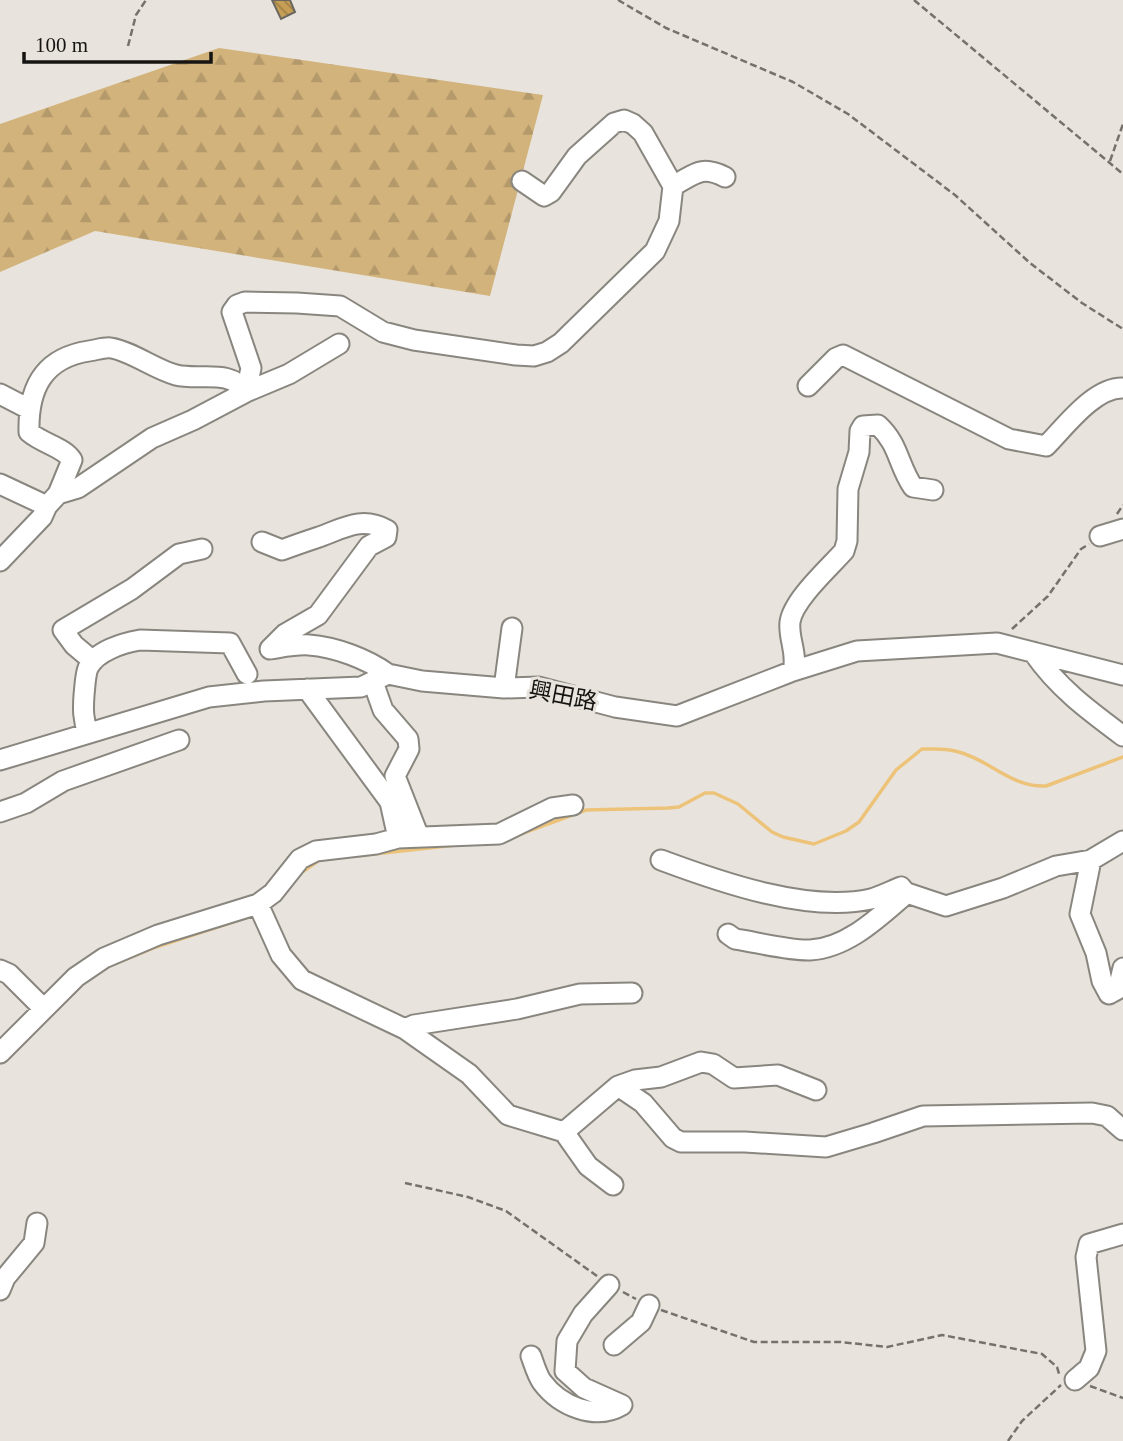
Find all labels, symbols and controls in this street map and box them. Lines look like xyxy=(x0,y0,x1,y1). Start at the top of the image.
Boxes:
scale bar xyxy=(24,21,212,65)
text: 100 m xyxy=(35,33,88,57)
street label: 興田路 xyxy=(527,677,599,715)

